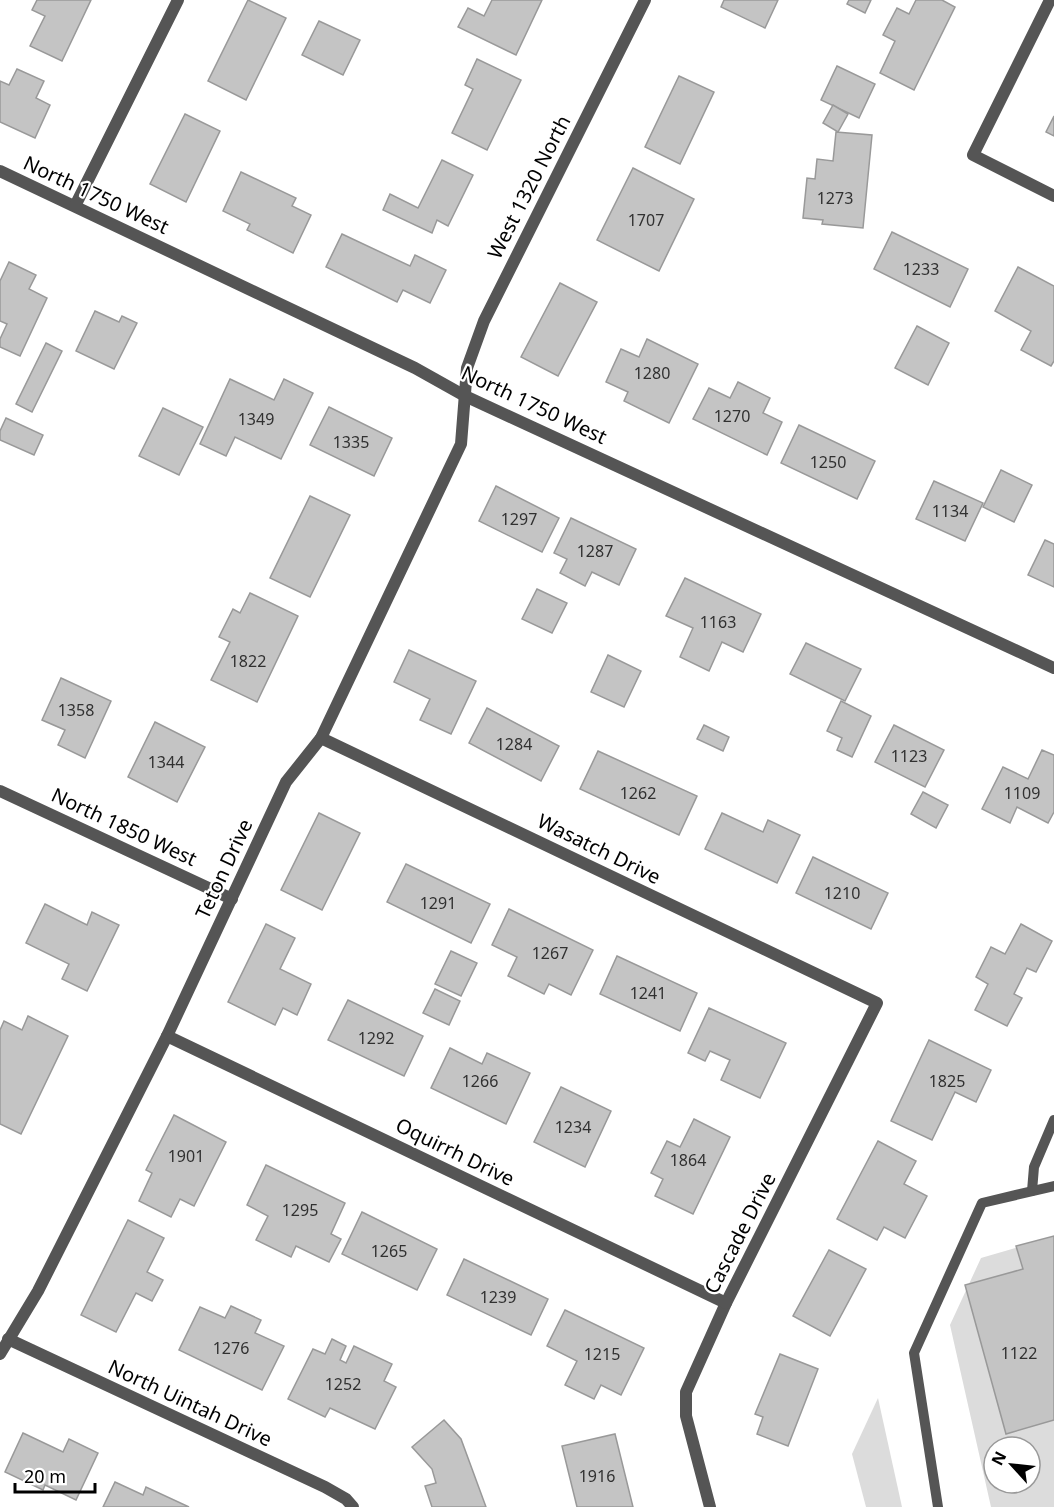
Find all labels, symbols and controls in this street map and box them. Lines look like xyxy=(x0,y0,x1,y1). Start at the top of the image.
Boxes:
street label: West 1320 North xyxy=(481,110,576,263)
street label: North 1750 West xyxy=(19,149,173,240)
house number: 1273 xyxy=(817,187,853,209)
house number: 1707 xyxy=(628,209,664,231)
house number: 1233 xyxy=(903,258,939,280)
street label: North 1750 West xyxy=(457,359,611,450)
house number: 1280 xyxy=(634,362,670,384)
house number: 1270 xyxy=(714,405,750,427)
house number: 1349 xyxy=(238,408,274,430)
house number: 1335 xyxy=(333,431,369,453)
house number: 1250 xyxy=(810,451,846,473)
house number: 1134 xyxy=(932,500,968,522)
house number: 1297 xyxy=(501,508,537,530)
house number: 1287 xyxy=(577,540,613,562)
house number: 1163 xyxy=(700,611,736,633)
house number: 1822 xyxy=(230,650,266,672)
house number: 1358 xyxy=(58,699,94,721)
house number: 1284 xyxy=(496,733,532,755)
house number: 1123 xyxy=(891,745,927,767)
house number: 1344 xyxy=(148,751,184,773)
street label: North 1850 West xyxy=(47,781,201,872)
house number: 1262 xyxy=(620,782,656,804)
house number: 1109 xyxy=(1004,782,1040,804)
street label: Wasatch Drive xyxy=(533,807,665,890)
street label: Teton Drive xyxy=(189,814,258,923)
house number: 1210 xyxy=(824,882,860,904)
house number: 1291 xyxy=(420,892,456,914)
house number: 1267 xyxy=(532,942,568,964)
house number: 1241 xyxy=(630,982,666,1004)
house number: 1292 xyxy=(358,1027,394,1049)
house number: 1266 xyxy=(462,1070,498,1092)
house number: 1825 xyxy=(929,1070,965,1092)
street label: Oquirrh Drive xyxy=(391,1111,519,1192)
house number: 1234 xyxy=(555,1116,591,1138)
house number: 1901 xyxy=(168,1145,204,1167)
house number: 1864 xyxy=(670,1149,706,1171)
street label: Cascade Drive xyxy=(697,1168,782,1298)
house number: 1295 xyxy=(282,1199,318,1221)
house number: 1265 xyxy=(371,1240,407,1262)
house number: 1239 xyxy=(480,1286,516,1308)
house number: 1276 xyxy=(213,1337,249,1359)
house number: 1122 xyxy=(1001,1342,1037,1364)
house number: 1215 xyxy=(584,1343,620,1365)
street label: North Uintah Drive xyxy=(104,1353,277,1452)
house number: 1252 xyxy=(325,1373,361,1395)
north arrow xyxy=(982,1435,1042,1495)
text: N xyxy=(986,1447,1011,1469)
scale bar xyxy=(15,1456,94,1494)
text: 20 m xyxy=(24,1464,66,1488)
house number: 1916 xyxy=(579,1465,615,1487)

